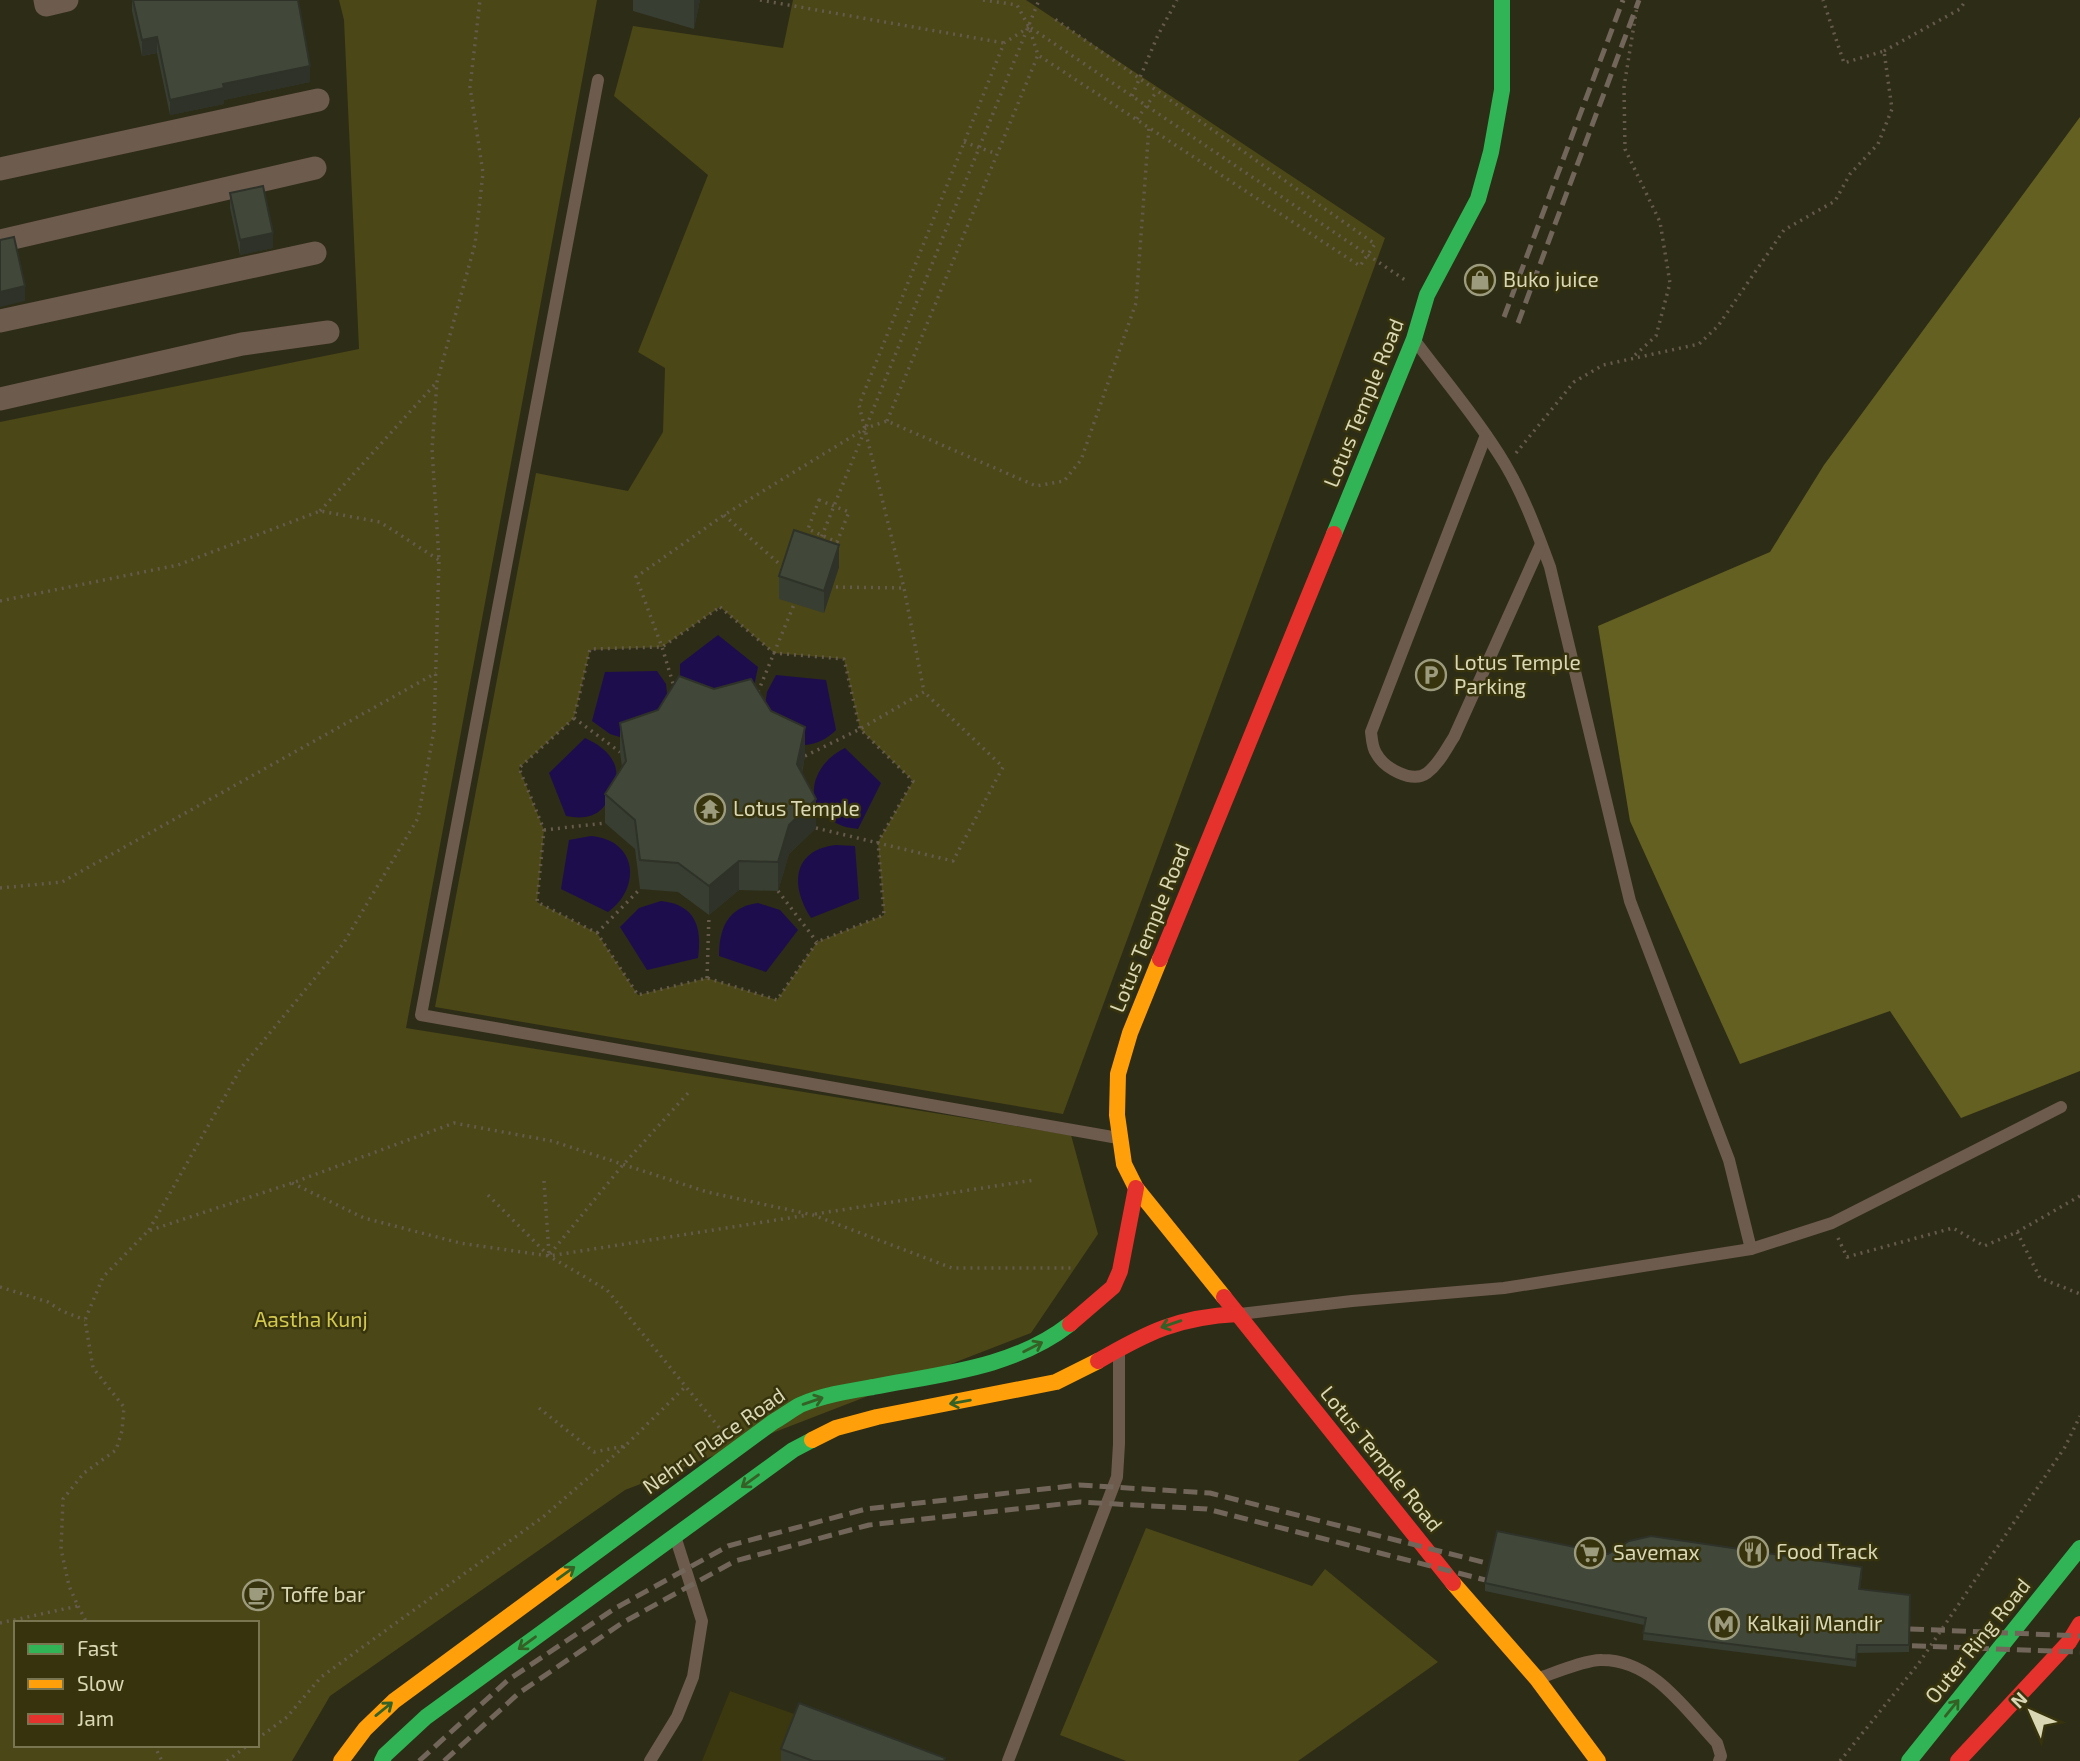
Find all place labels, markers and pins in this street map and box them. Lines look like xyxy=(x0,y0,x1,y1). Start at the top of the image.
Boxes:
shop icon: Buko juice xyxy=(1463,263,1497,297)
place label: Buko juice xyxy=(1503,266,1599,292)
place label: Lotus Temple Parking xyxy=(1454,649,1581,698)
parking icon: Lotus Temple Parking xyxy=(1414,658,1448,692)
temple icon: Lotus Temple xyxy=(693,792,727,826)
place label: Lotus Temple xyxy=(733,795,860,820)
restaurant icon: Food Track xyxy=(1736,1535,1770,1569)
supermarket icon: Savemax xyxy=(1573,1536,1607,1570)
place label: Food Track xyxy=(1776,1538,1879,1563)
place label: Savemax xyxy=(1613,1539,1700,1564)
cafe icon: Toffe bar xyxy=(241,1578,275,1612)
place label: Toffe bar xyxy=(281,1581,366,1606)
metro station icon: Kalkaji Mandir xyxy=(1707,1607,1741,1641)
place label: Kalkaji Mandir xyxy=(1747,1610,1883,1636)

